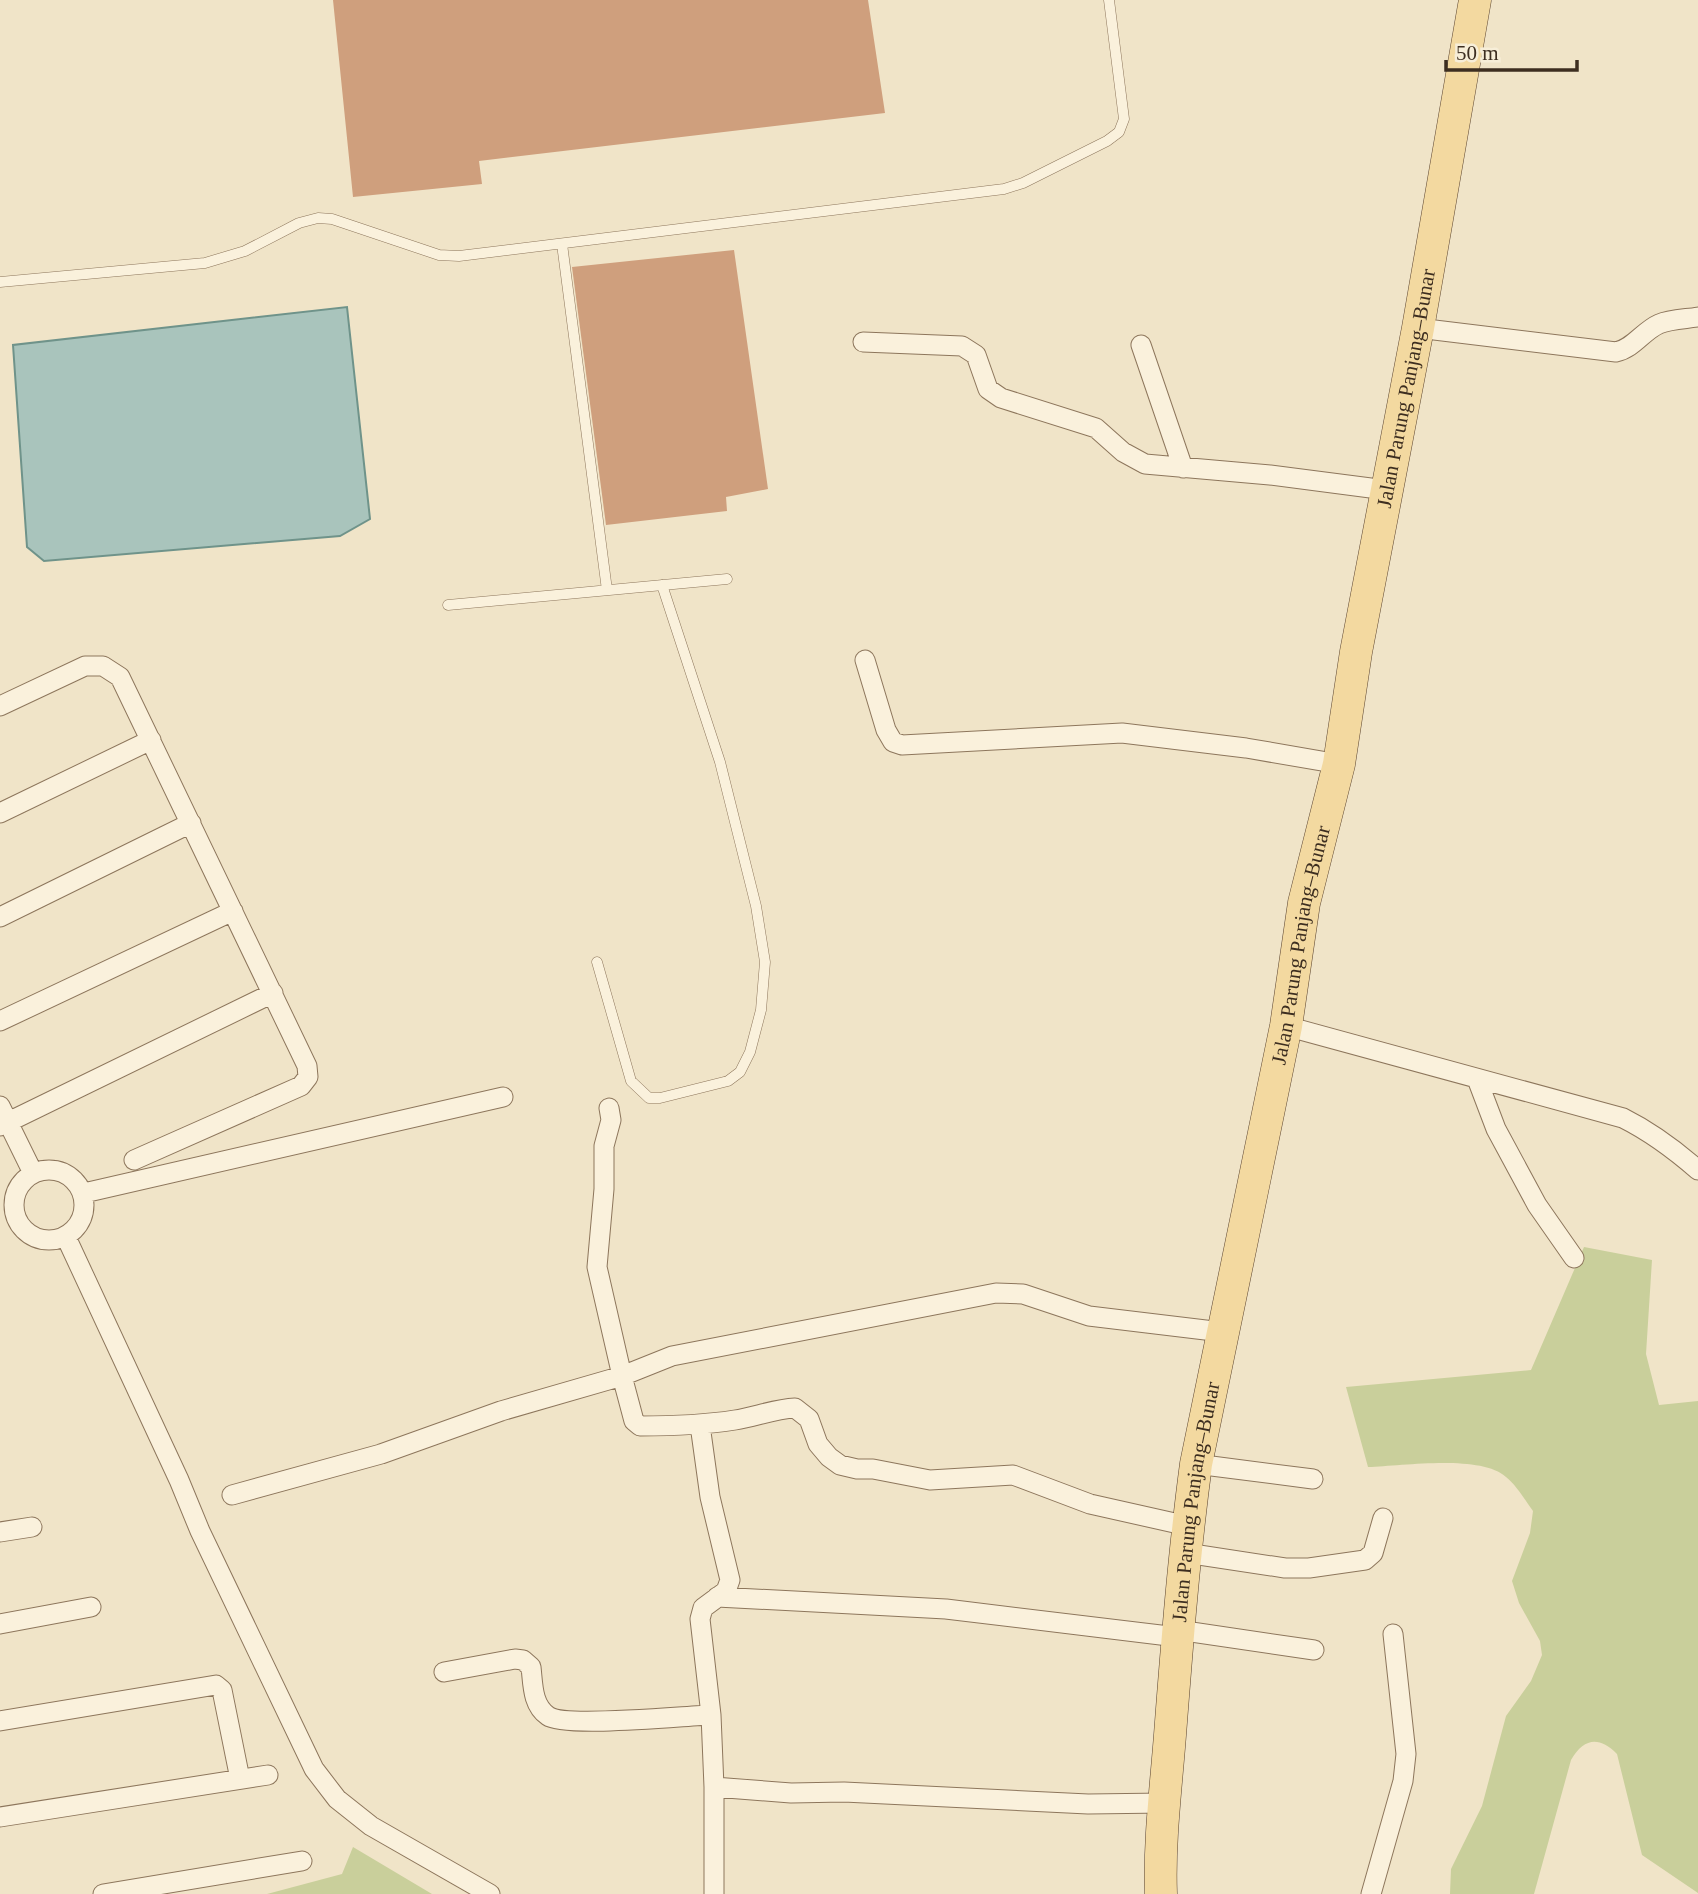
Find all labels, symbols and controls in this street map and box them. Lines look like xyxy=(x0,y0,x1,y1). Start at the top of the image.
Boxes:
scale bar xyxy=(1446,28,1577,72)
text: 50 m xyxy=(1456,41,1499,65)
street label: Jalan Parung Panjang–Bunar xyxy=(1372,267,1440,510)
street label: Jalan Parung Panjang–Bunar xyxy=(1266,823,1335,1067)
street label: Jalan Parung Panjang–Bunar xyxy=(1167,1380,1225,1623)

